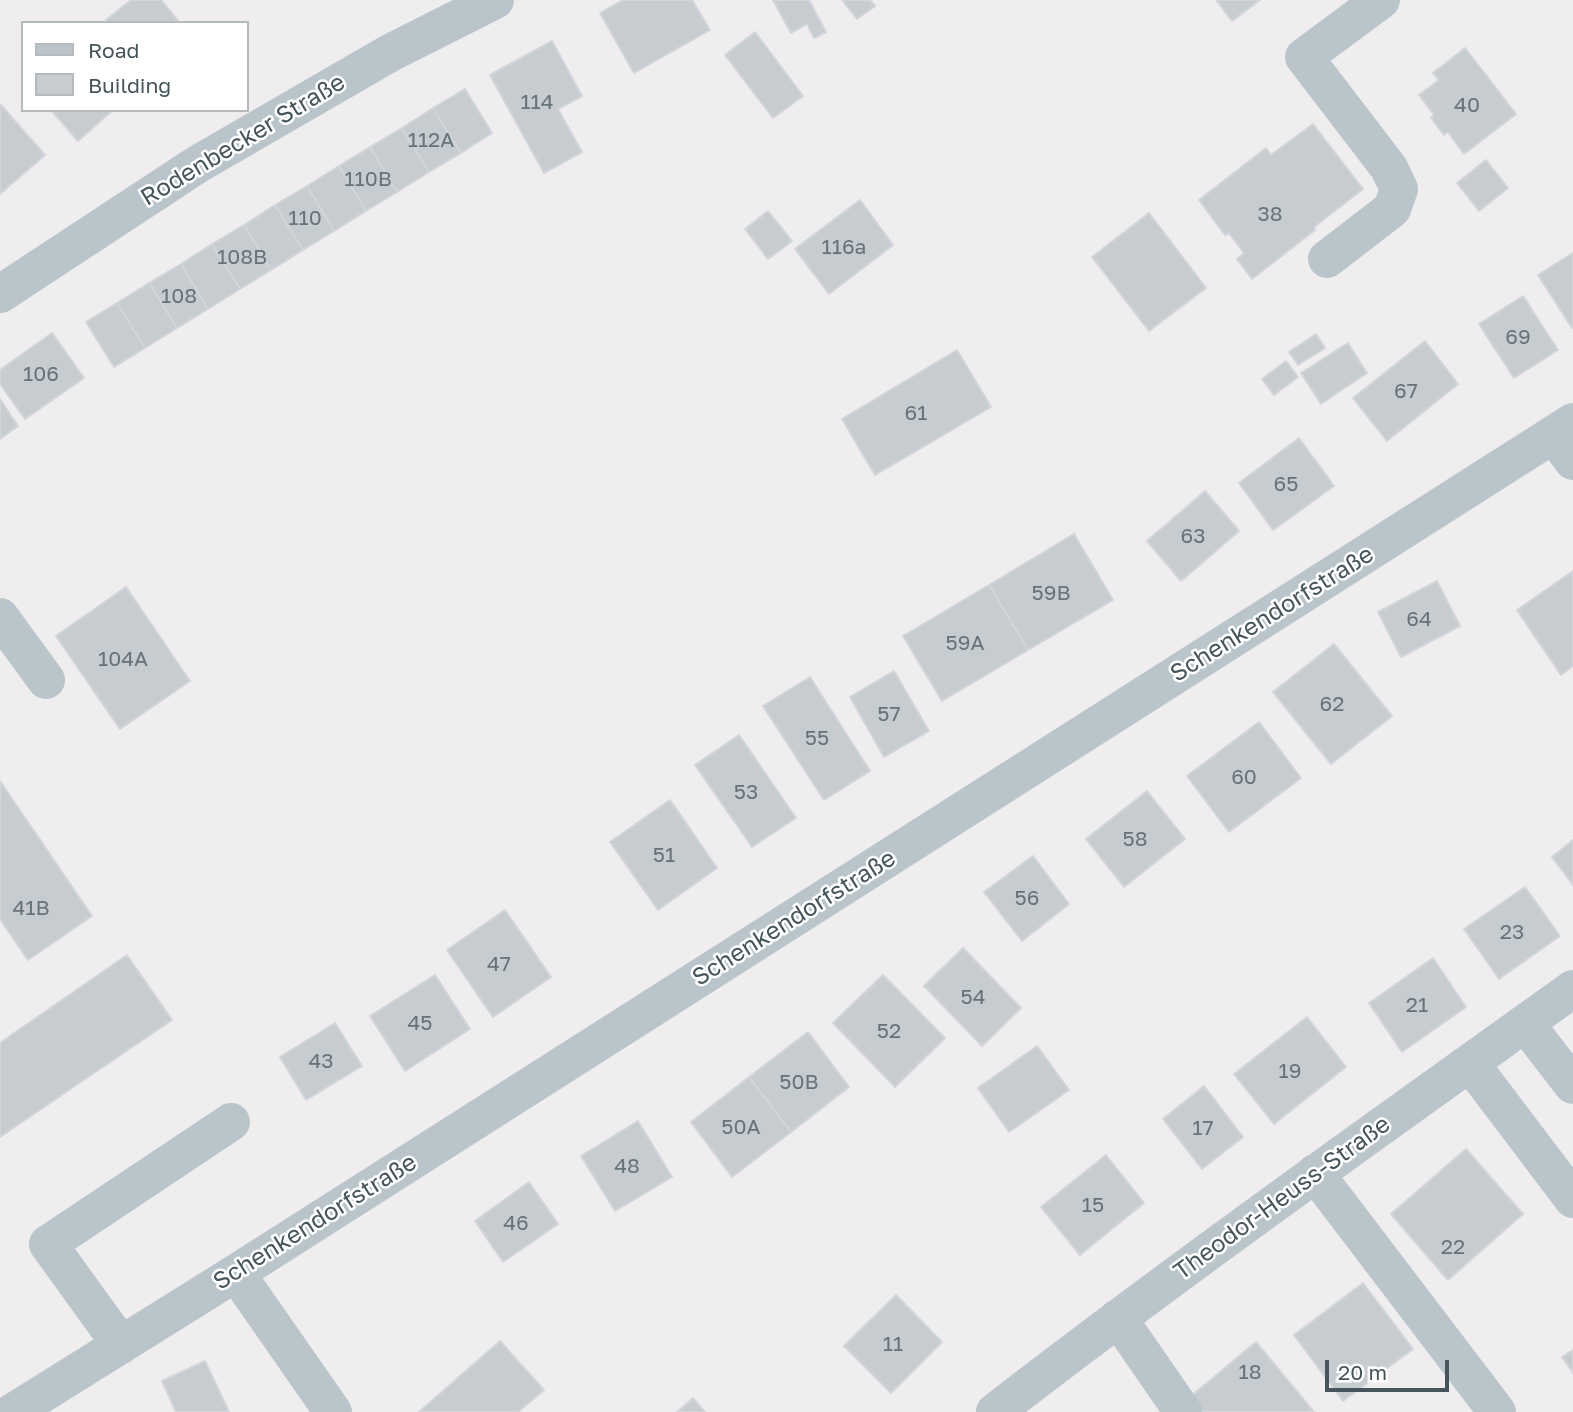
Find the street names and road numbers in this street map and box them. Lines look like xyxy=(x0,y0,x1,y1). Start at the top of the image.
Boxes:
street label: Rodenbecker Straße xyxy=(136,68,350,212)
street label: Schenkendorfstraße xyxy=(1165,540,1379,688)
street label: Schenkendorfstraße xyxy=(687,844,901,992)
street label: Theodor-Heuss-Straße xyxy=(1168,1110,1396,1286)
street label: Schenkendorfstraße xyxy=(208,1148,422,1296)

